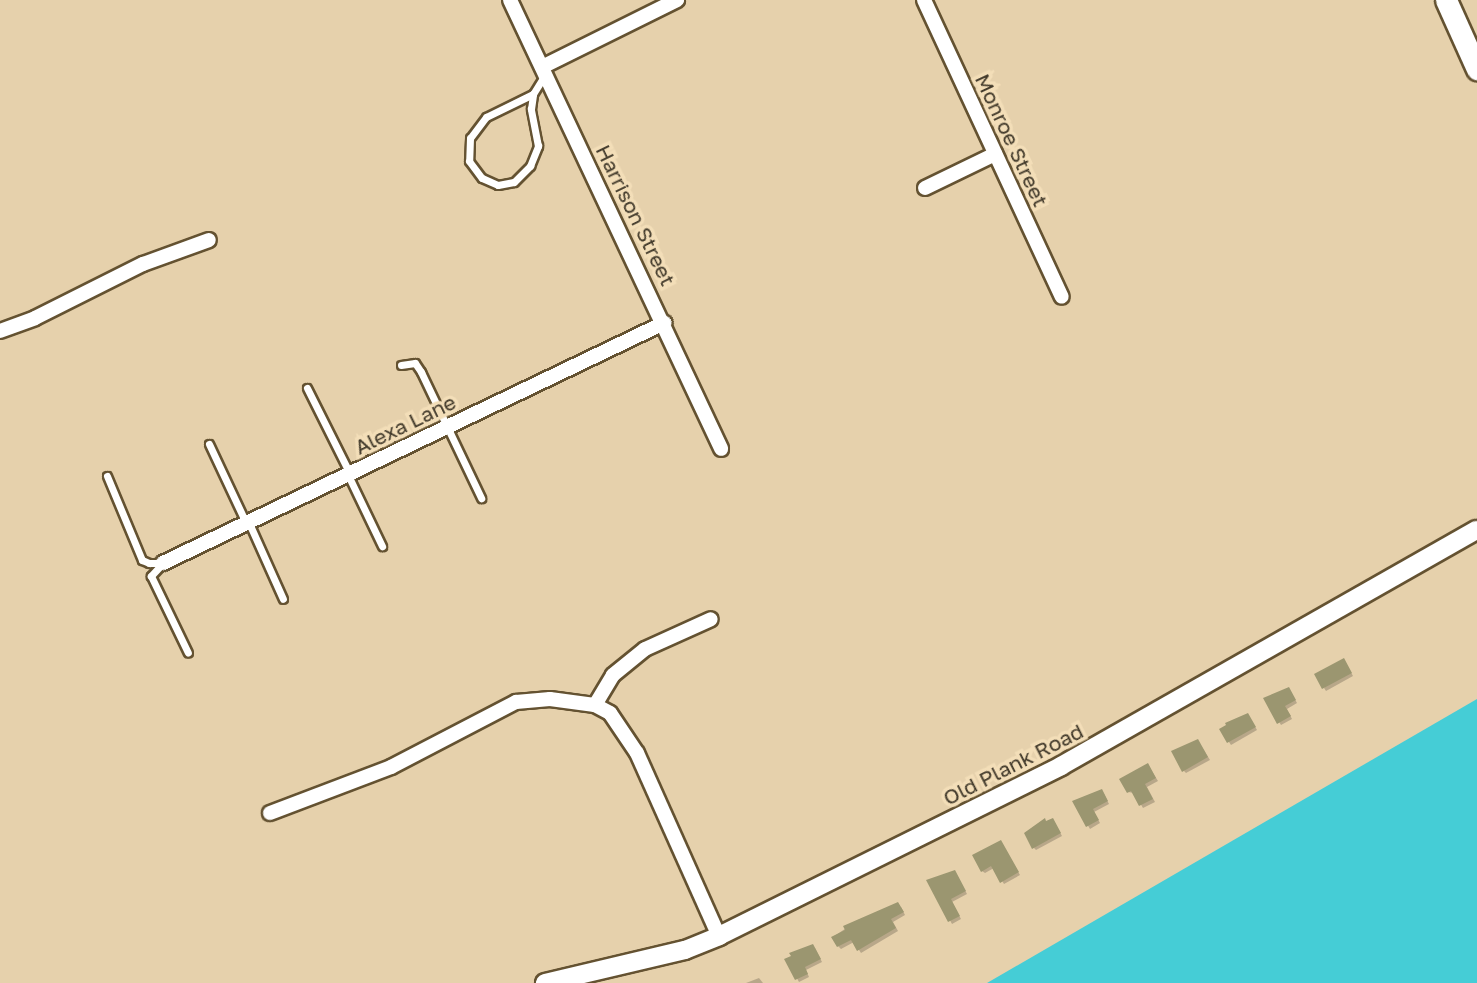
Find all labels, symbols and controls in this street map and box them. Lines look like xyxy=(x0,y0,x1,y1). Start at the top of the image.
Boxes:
street label: Monroe Street xyxy=(970,70,1054,210)
street label: Harrison Street xyxy=(591,140,681,290)
street label: Alexa Lane xyxy=(350,389,460,459)
street label: Old Plank Road xyxy=(939,718,1087,810)

